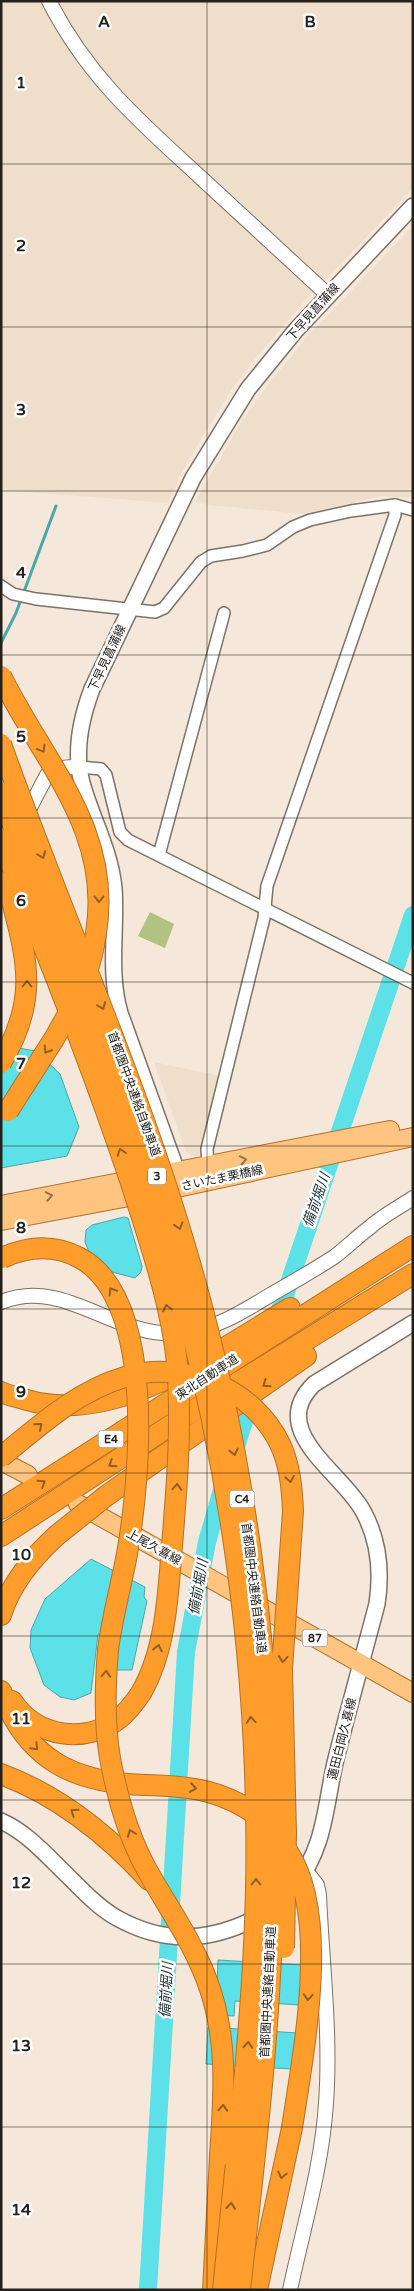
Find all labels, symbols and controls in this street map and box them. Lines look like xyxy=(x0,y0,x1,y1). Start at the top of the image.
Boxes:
text: A xyxy=(98,12,110,32)
text: B xyxy=(304,12,316,32)
text: 1 xyxy=(16,73,26,93)
text: 2 xyxy=(16,236,26,256)
street label: 下早見菖蒲線 xyxy=(284,281,342,343)
text: 3 xyxy=(16,400,26,420)
text: 4 xyxy=(16,563,26,583)
street label: 下早見菖蒲線 xyxy=(85,622,129,694)
text: 5 xyxy=(16,727,26,747)
one-way arrow xyxy=(36,744,46,753)
one-way arrow xyxy=(36,851,46,859)
text: 6 xyxy=(16,891,26,911)
one-way arrow xyxy=(94,895,104,903)
one-way arrow xyxy=(22,980,32,988)
one-way arrow xyxy=(96,1002,106,1010)
street label: 首都圏中央連絡自動車道 xyxy=(105,1030,163,1158)
one-way arrow xyxy=(44,1044,53,1054)
text: 7 xyxy=(16,1054,26,1074)
one-way arrow xyxy=(116,1148,126,1157)
one-way arrow xyxy=(239,1155,248,1165)
street label: さいたま栗橋線 xyxy=(180,1162,264,1194)
road number: 3 xyxy=(148,1168,166,1184)
water label: 備前堀川 xyxy=(299,1169,334,1229)
one-way arrow xyxy=(45,1191,53,1201)
text: 8 xyxy=(16,1218,26,1238)
one-way arrow xyxy=(174,1221,184,1229)
one-way arrow xyxy=(108,1287,118,1296)
one-way arrow xyxy=(162,1303,173,1312)
street label: 東北自動車道 xyxy=(173,1352,241,1402)
one-way arrow xyxy=(262,1378,272,1387)
text: 9 xyxy=(16,1382,26,1402)
one-way arrow xyxy=(33,1423,42,1432)
road number: E4 xyxy=(98,1430,124,1448)
one-way arrow xyxy=(228,1447,238,1456)
one-way arrow xyxy=(108,1458,117,1468)
one-way arrow xyxy=(285,1475,295,1484)
one-way arrow xyxy=(37,1480,46,1489)
one-way arrow xyxy=(171,1483,182,1491)
road number: C4 xyxy=(230,1490,254,1508)
street label: 首都圏中央連絡自動車道 xyxy=(239,1522,269,1654)
street label: 上尾久喜線 xyxy=(124,1526,184,1568)
text: 10 xyxy=(11,1545,31,1565)
water label: 備前堀川 xyxy=(185,1556,212,1616)
road number: 87 xyxy=(302,1630,328,1646)
one-way arrow xyxy=(153,1644,163,1653)
one-way arrow xyxy=(278,1655,289,1663)
one-way arrow xyxy=(101,1670,112,1678)
street label: 蓮田白岡久喜線 xyxy=(325,1697,359,1781)
text: 11 xyxy=(11,1709,31,1729)
one-way arrow xyxy=(246,1716,257,1724)
one-way arrow xyxy=(29,1742,38,1751)
one-way arrow xyxy=(190,1782,198,1793)
one-way arrow xyxy=(70,1809,79,1818)
one-way arrow xyxy=(127,1829,137,1838)
text: 12 xyxy=(11,1873,31,1893)
one-way arrow xyxy=(251,1878,261,1886)
street label: 首都圏中央連絡自動車道 xyxy=(258,1926,278,2058)
water label: 備前堀川 xyxy=(157,1960,177,2018)
one-way arrow xyxy=(303,1993,314,2001)
text: 13 xyxy=(11,2036,31,2056)
one-way arrow xyxy=(242,2040,253,2048)
one-way arrow xyxy=(217,2103,228,2111)
one-way arrow xyxy=(277,2171,288,2180)
text: 14 xyxy=(11,2200,31,2220)
one-way arrow xyxy=(225,2202,236,2210)

